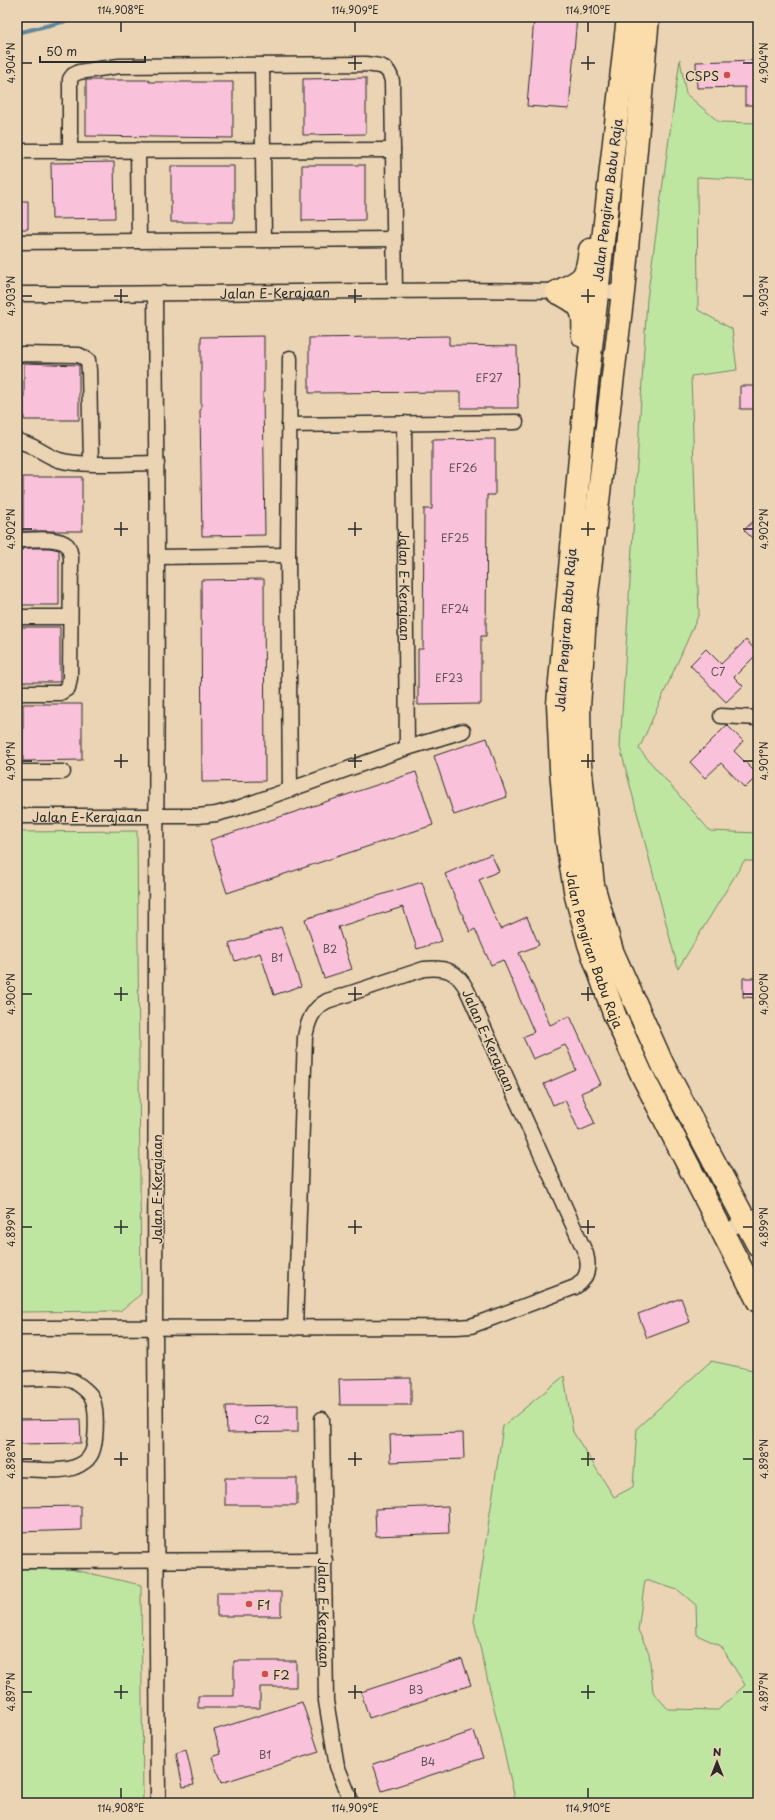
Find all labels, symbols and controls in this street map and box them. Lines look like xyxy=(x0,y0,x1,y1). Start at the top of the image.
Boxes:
text: 114.908°E xyxy=(98,2,144,17)
text: 114.909°E xyxy=(332,2,378,17)
text: 114.910°E xyxy=(565,2,611,17)
scale bar xyxy=(40,38,145,64)
text: 4.904°N xyxy=(3,42,18,83)
text: 50 m xyxy=(46,42,77,60)
text: 4.904°N xyxy=(756,42,771,83)
place label: CSPS xyxy=(685,66,719,85)
marker: CSPS xyxy=(722,70,732,80)
street label: Jalan Pengiran Babu Raja xyxy=(588,117,626,282)
text: 4.903°N xyxy=(3,275,18,316)
text: 4.903°N xyxy=(756,275,771,316)
street label: Jalan E-Kerajaan xyxy=(220,282,330,302)
house number: EF27 xyxy=(476,369,502,386)
house number: EF26 xyxy=(449,459,477,476)
text: 4.902°N xyxy=(3,508,18,550)
text: 4.902°N xyxy=(756,508,771,550)
house number: EF25 xyxy=(441,529,469,546)
street label: Jalan E-Kerajaan xyxy=(395,531,416,641)
street label: Jalan Pengiran Babu Raja xyxy=(550,547,580,712)
house number: EF24 xyxy=(441,600,469,617)
house number: C7 xyxy=(711,663,725,680)
house number: EF23 xyxy=(435,669,463,686)
text: 4.901°N xyxy=(3,741,18,781)
text: 4.901°N xyxy=(756,741,771,781)
street label: Jalan E-Kerajaan xyxy=(32,807,142,826)
street label: Jalan Pengiran Babu Raja xyxy=(562,869,629,1031)
house number: B2 xyxy=(323,940,337,957)
house number: B1 xyxy=(271,949,283,966)
text: 4.900°N xyxy=(3,973,18,1015)
text: 4.900°N xyxy=(756,973,771,1015)
street label: Jalan E-Kerajaan xyxy=(458,986,520,1094)
street label: Jalan E-Kerajaan xyxy=(147,1134,166,1244)
text: 4.899°N xyxy=(3,1207,18,1247)
text: 4.899°N xyxy=(756,1207,771,1247)
house number: C2 xyxy=(254,1411,270,1428)
text: 4.898°N xyxy=(3,1439,18,1479)
text: 4.898°N xyxy=(756,1439,771,1479)
street label: Jalan E-Kerajaan xyxy=(314,1558,335,1668)
place label: F1 xyxy=(257,1595,271,1614)
marker: F1 xyxy=(244,1599,254,1609)
place label: F2 xyxy=(273,1665,290,1684)
marker: F2 xyxy=(260,1669,270,1679)
text: 4.897°N xyxy=(3,1672,18,1712)
text: 4.897°N xyxy=(756,1672,771,1712)
house number: B3 xyxy=(409,1681,423,1698)
north arrow xyxy=(697,1742,737,1782)
text: N xyxy=(713,1743,722,1760)
house number: B1 xyxy=(259,1746,271,1763)
house number: B4 xyxy=(421,1753,435,1770)
text: 114.908°E xyxy=(98,1800,144,1815)
text: 114.909°E xyxy=(332,1800,378,1815)
text: 114.910°E xyxy=(565,1800,611,1815)

